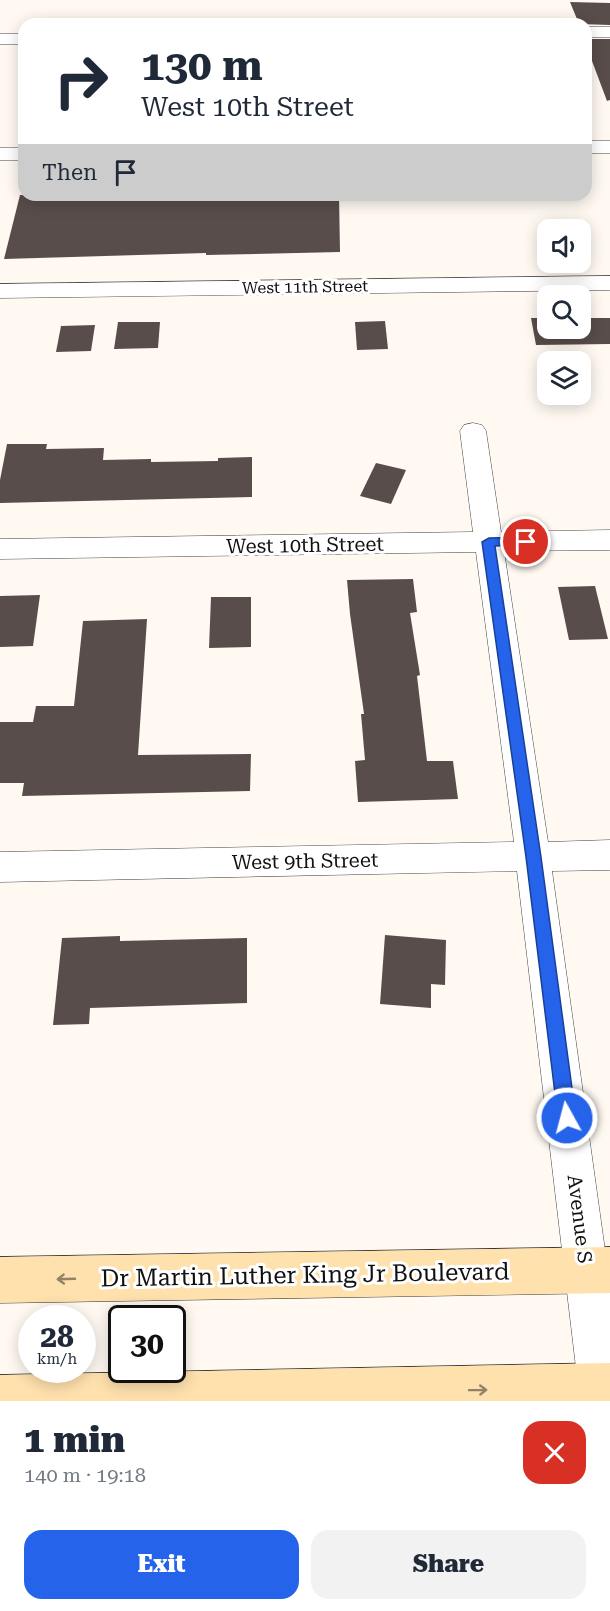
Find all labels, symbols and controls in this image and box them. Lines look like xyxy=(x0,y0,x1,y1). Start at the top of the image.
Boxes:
text: 130 m xyxy=(141,41,263,90)
icon: right xyxy=(42,42,120,120)
text: West 10th Street xyxy=(141,91,354,123)
icon: arrive xyxy=(109,156,142,189)
text: Then xyxy=(42,160,97,185)
map controls xyxy=(537,219,591,405)
button: sound xyxy=(537,219,591,273)
street label: West 11th Street xyxy=(242,276,368,298)
button: search xyxy=(537,285,591,339)
button: layers xyxy=(537,351,591,405)
pin xyxy=(500,516,551,567)
icon: arrive xyxy=(509,525,542,558)
street label: West 10th Street xyxy=(226,532,385,558)
street label: West 9th Street xyxy=(232,848,379,874)
position arrow xyxy=(535,1086,599,1150)
street label: Avenue S xyxy=(563,1173,597,1265)
street label: Dr Martin Luther King Jr Boulevard xyxy=(100,1257,510,1293)
one-way arrow xyxy=(56,1273,76,1284)
speed limit sign: 30 xyxy=(108,1305,186,1383)
text: 28 xyxy=(40,1319,74,1354)
text: km/h xyxy=(37,1350,77,1368)
one-way arrow xyxy=(468,1384,488,1396)
text: 1 min xyxy=(24,1419,125,1461)
button: close xyxy=(523,1421,586,1484)
text: 140 m · 19:18 xyxy=(24,1463,146,1487)
button: Exit xyxy=(24,1530,299,1599)
button: Share xyxy=(311,1530,586,1599)

